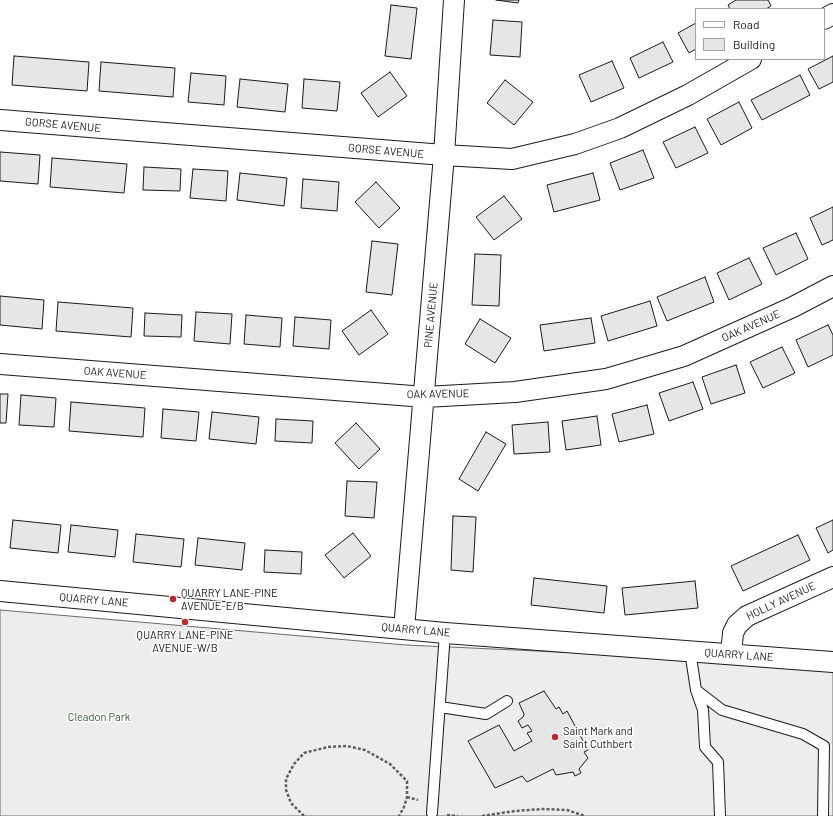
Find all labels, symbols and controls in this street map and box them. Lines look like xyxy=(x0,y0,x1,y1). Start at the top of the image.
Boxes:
legend xyxy=(695,8,825,60)
text: Road xyxy=(733,17,760,31)
text: Building xyxy=(733,37,775,51)
street label: GORSE AVENUE xyxy=(25,115,101,135)
street label: GORSE AVENUE xyxy=(348,141,424,161)
street label: PINE AVENUE xyxy=(422,282,440,348)
street label: OAK AVENUE xyxy=(720,307,782,345)
street label: OAK AVENUE xyxy=(83,364,147,382)
street label: OAK AVENUE xyxy=(407,387,469,401)
street label: HOLLY AVENUE xyxy=(744,579,818,623)
place label: QUARRY LANE-PINE AVENUE-E/B xyxy=(181,586,278,612)
street label: QUARRY LANE xyxy=(59,590,129,610)
marker: QUARRY LANE-PINE AVENUE-E/B xyxy=(168,594,178,604)
marker: QUARRY LANE-PINE AVENUE-W/B xyxy=(180,617,190,627)
street label: QUARRY LANE xyxy=(381,620,451,640)
place label: QUARRY LANE-PINE AVENUE-W/B xyxy=(137,628,233,654)
street label: QUARRY LANE xyxy=(704,646,774,664)
park label: Cleadon Park xyxy=(68,710,130,724)
place label: Saint Mark and Saint Cuthbert xyxy=(563,724,633,750)
marker: Saint Mark and Saint Cuthbert xyxy=(550,732,560,742)

